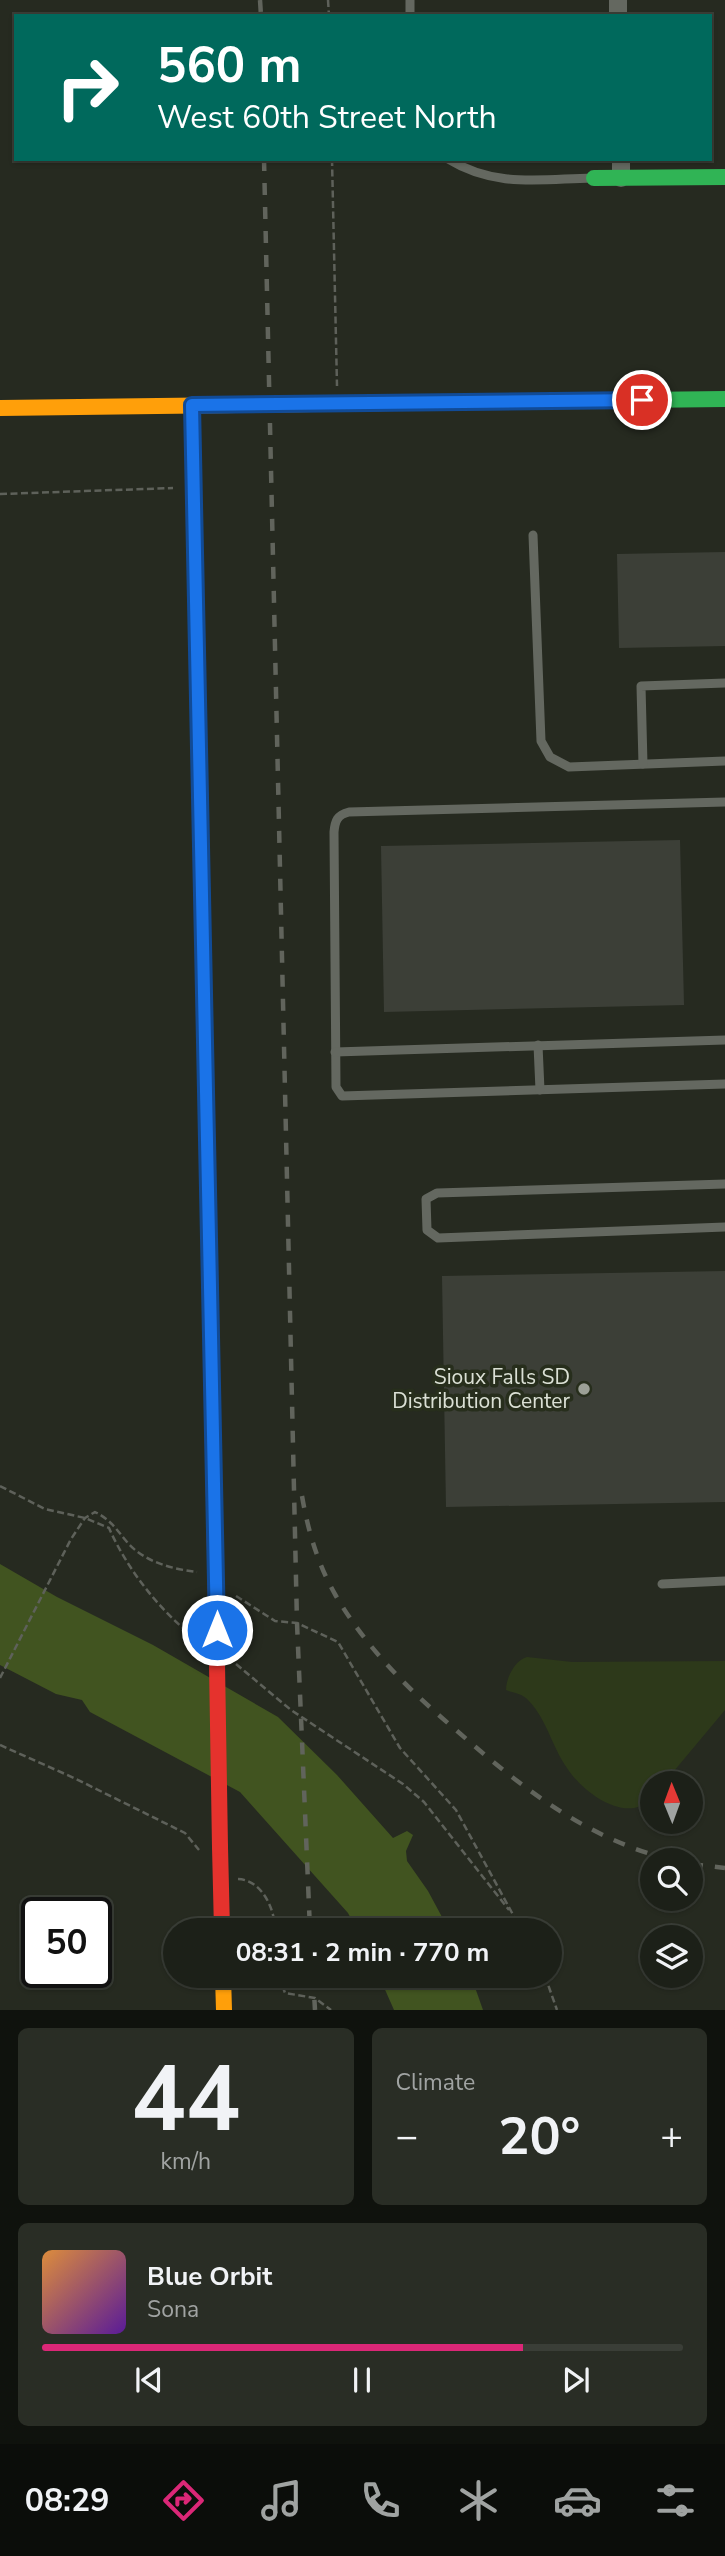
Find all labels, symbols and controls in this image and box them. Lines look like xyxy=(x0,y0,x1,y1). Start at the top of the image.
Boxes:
text: 560 m xyxy=(157,32,301,99)
icon: right xyxy=(42,42,133,133)
text: West 60th Street North xyxy=(157,96,497,139)
pin xyxy=(612,370,672,430)
icon: arrive xyxy=(623,381,661,419)
place label: Sioux Falls SD Distribution Center xyxy=(392,1363,570,1415)
marker: Sioux Falls SD Distribution Center xyxy=(576,1381,592,1397)
position arrow xyxy=(180,1593,254,1667)
north arrow xyxy=(640,1771,704,1834)
map controls xyxy=(640,1771,703,1988)
button: search xyxy=(640,1848,703,1911)
speed limit sign: 50 xyxy=(21,1897,112,1988)
button: layers xyxy=(640,1925,703,1988)
text: 08:31 · 2 min · 770 m xyxy=(236,1935,489,1970)
text: 44 xyxy=(131,2038,240,2162)
text: Climate xyxy=(396,2067,475,2098)
text: 20° xyxy=(498,2101,580,2172)
text: − xyxy=(396,2111,418,2162)
text: + xyxy=(660,2111,683,2162)
text: km/h xyxy=(160,2146,211,2177)
text: Blue Orbit xyxy=(147,2259,272,2294)
text: Sona xyxy=(147,2294,199,2325)
icon: previous xyxy=(130,2361,168,2399)
icon: pause xyxy=(343,2361,381,2399)
icon: next xyxy=(557,2361,595,2399)
icon: directions xyxy=(159,2476,208,2525)
icon: music xyxy=(257,2476,306,2525)
icon: phone xyxy=(356,2476,405,2525)
icon: climate xyxy=(454,2476,503,2525)
icon: car xyxy=(553,2476,602,2525)
icon: filters xyxy=(651,2476,700,2525)
text: 08:29 xyxy=(25,2479,109,2522)

